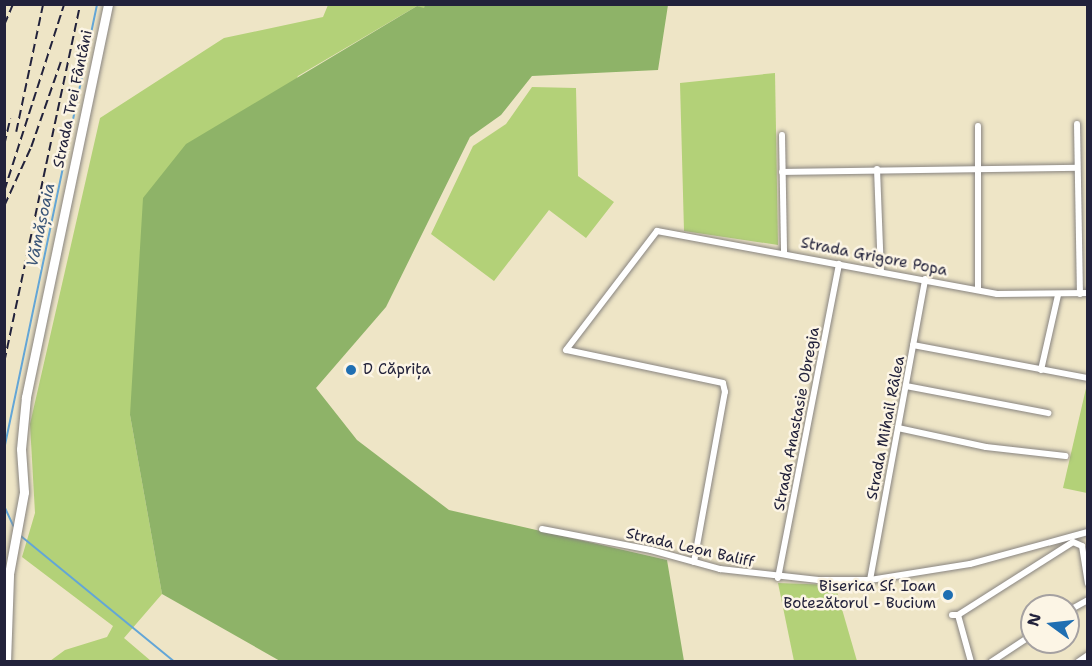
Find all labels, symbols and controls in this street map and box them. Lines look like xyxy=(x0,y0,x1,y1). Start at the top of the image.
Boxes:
street label: Strada Trei Fântâni xyxy=(50,28,96,170)
water label: Vămășoaia xyxy=(23,181,59,269)
street label: Strada Grigore Popa xyxy=(799,234,949,280)
street label: Strada Anastasie Obregia xyxy=(770,326,824,512)
street label: Strada Mihail Râlea xyxy=(863,355,909,501)
place label: D Căprița xyxy=(363,361,431,379)
marker: D Căprița xyxy=(344,363,358,377)
street label: Strada Leon Baliff xyxy=(624,524,756,572)
place label: Biserica Sf. Ioan Botezătorul - Bucium xyxy=(783,577,936,612)
marker: Biserica Sf. Ioan Botezătorul - Bucium xyxy=(941,588,955,602)
north arrow xyxy=(1020,594,1080,654)
text: N xyxy=(1022,611,1046,629)

